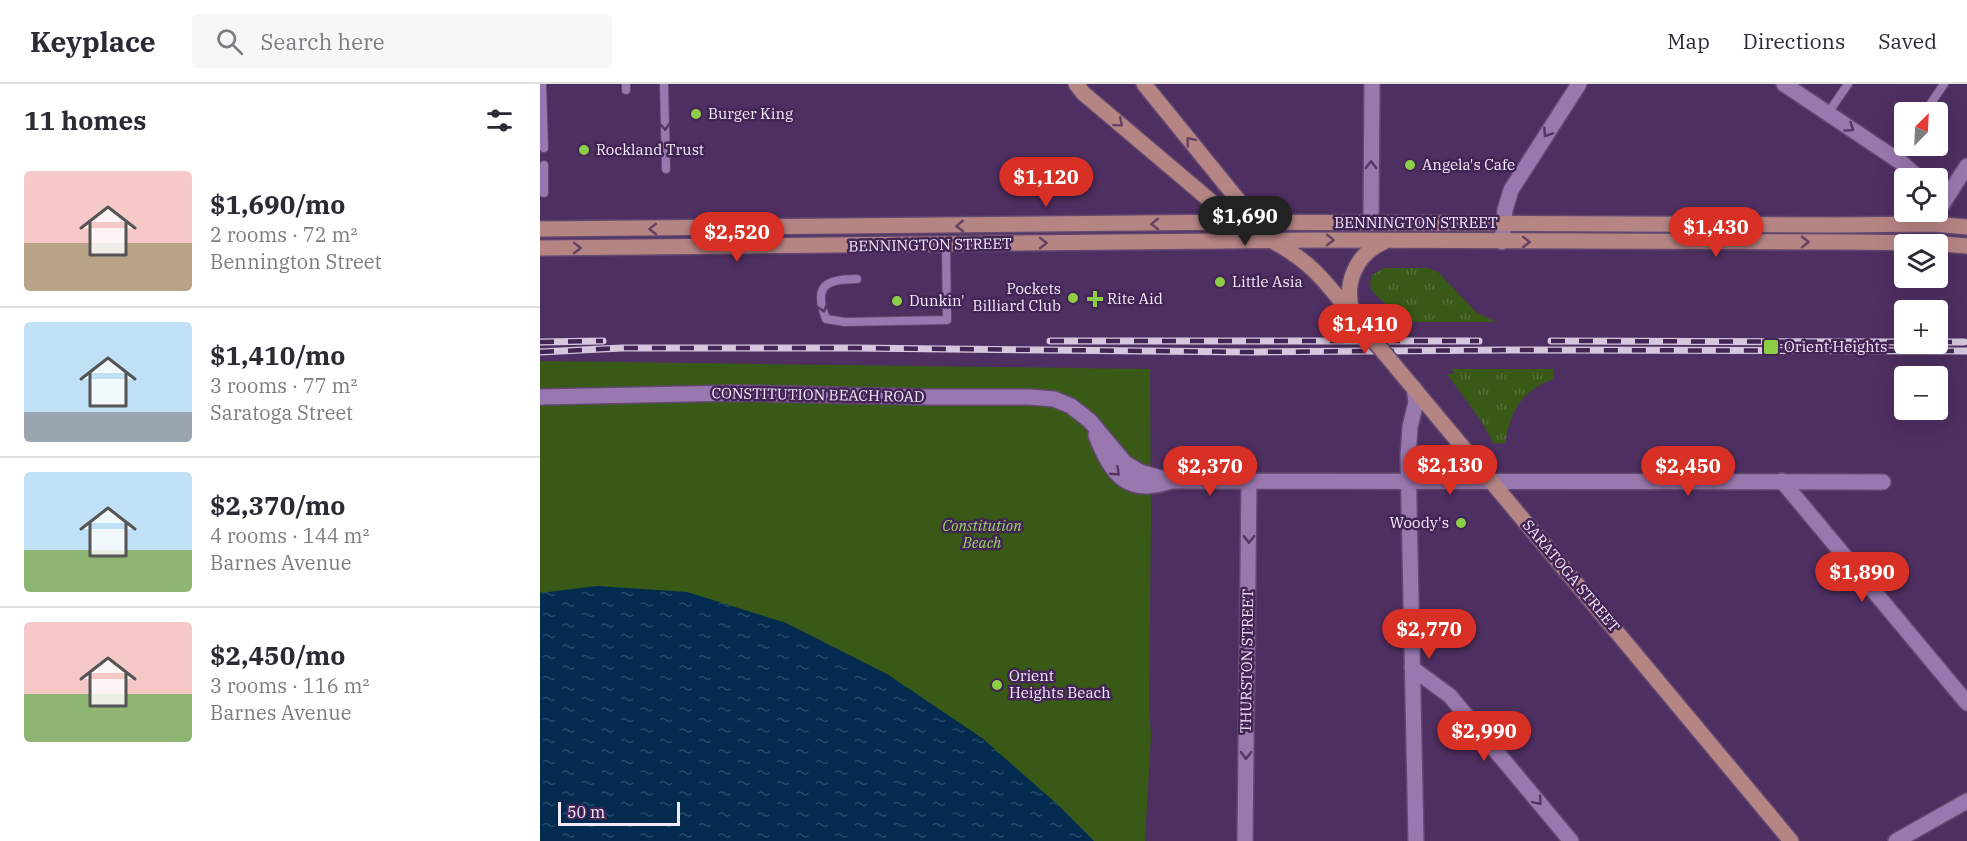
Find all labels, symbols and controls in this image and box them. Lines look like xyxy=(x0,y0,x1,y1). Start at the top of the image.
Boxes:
search box xyxy=(192,14,612,68)
text: Keyplace xyxy=(30,23,156,60)
icon: search xyxy=(213,25,246,58)
text: Search here xyxy=(261,27,385,56)
text: Map xyxy=(1667,27,1710,55)
text: Directions xyxy=(1743,27,1845,55)
text: Saved xyxy=(1878,27,1937,55)
north arrow xyxy=(1894,102,1948,156)
map controls xyxy=(1894,102,1948,420)
text: 11 homes xyxy=(24,103,146,137)
icon: filters xyxy=(483,104,516,137)
place label: Burger King xyxy=(708,104,793,123)
marker: Burger King xyxy=(689,107,703,121)
one-way arrow xyxy=(1112,116,1123,127)
one-way arrow xyxy=(1844,121,1855,132)
one-way arrow xyxy=(658,122,671,131)
one-way arrow xyxy=(1543,126,1554,137)
one-way arrow xyxy=(1186,137,1197,148)
place label: Rockland Trust xyxy=(596,140,704,159)
marker: Rockland Trust xyxy=(577,143,591,157)
place label: Angela's Cafe xyxy=(1422,155,1515,174)
pin: $1,120 xyxy=(997,157,1095,208)
marker: Angela's Cafe xyxy=(1403,158,1417,172)
one-way arrow xyxy=(1365,160,1377,169)
text: $1,120 xyxy=(1013,163,1079,190)
button: locate xyxy=(1894,168,1948,222)
text: $1,690/mo xyxy=(210,187,345,221)
icon: home xyxy=(72,195,144,267)
pin: $1,690 xyxy=(1196,196,1294,247)
text: $1,690 xyxy=(1212,202,1278,229)
pin: $1,430 xyxy=(1667,207,1765,258)
pin: $2,520 xyxy=(688,212,786,263)
street label: BENNINGTON STREET xyxy=(1334,213,1498,232)
text: $1,430 xyxy=(1683,213,1749,240)
text: $2,520 xyxy=(704,218,770,245)
one-way arrow xyxy=(1151,218,1160,230)
one-way arrow xyxy=(956,219,965,232)
text: 2 rooms · 72 m² xyxy=(210,221,357,248)
one-way arrow xyxy=(649,222,658,235)
street label: BENNINGTON STREET xyxy=(848,234,1012,255)
one-way arrow xyxy=(1325,234,1334,246)
button: layers xyxy=(1894,234,1948,288)
one-way arrow xyxy=(1521,236,1530,248)
one-way arrow xyxy=(1800,236,1809,248)
one-way arrow xyxy=(1039,237,1048,249)
one-way arrow xyxy=(573,242,582,254)
text: Bennington Street xyxy=(210,248,382,275)
place label: Little Asia xyxy=(1232,272,1303,291)
marker: Little Asia xyxy=(1213,275,1227,289)
place label: Pockets Billiard Club xyxy=(973,279,1061,315)
place label: Rite Aid xyxy=(1107,289,1163,308)
place label: Dunkin' xyxy=(909,291,965,310)
marker: Pockets Billiard Club xyxy=(1066,291,1080,305)
marker: Rite Aid xyxy=(1088,292,1102,306)
marker: Dunkin' xyxy=(890,294,904,308)
button: + xyxy=(1894,300,1948,354)
one-way arrow xyxy=(816,302,828,313)
pin: $1,410 xyxy=(1316,304,1414,355)
text: $1,410 xyxy=(1332,310,1398,337)
place label: Orient Heights xyxy=(1784,337,1887,356)
text: $1,410/mo xyxy=(210,338,345,372)
marker: Orient Heights xyxy=(1762,338,1780,356)
icon: home xyxy=(72,346,144,418)
button: − xyxy=(1894,366,1948,420)
text: 3 rooms · 77 m² xyxy=(210,372,357,399)
street label: CONSTITUTION BEACH ROAD xyxy=(711,383,925,406)
text: Saratoga Street xyxy=(210,399,353,426)
pin: $2,130 xyxy=(1401,445,1499,496)
pin: $2,370 xyxy=(1161,446,1259,497)
pin: $2,450 xyxy=(1639,446,1737,497)
text: $2,130 xyxy=(1417,451,1483,478)
text: $2,370 xyxy=(1177,452,1243,479)
text: $2,450 xyxy=(1655,452,1721,479)
one-way arrow xyxy=(1110,465,1120,476)
text: $2,370/mo xyxy=(210,488,345,522)
icon: home xyxy=(72,496,144,568)
place label: Woody's xyxy=(1390,513,1449,532)
park label: Constitution Beach xyxy=(942,516,1022,552)
marker: Woody's xyxy=(1454,516,1468,530)
street label: SARATOGA STREET xyxy=(1519,516,1624,636)
text: 4 rooms · 144 m² xyxy=(210,522,369,549)
one-way arrow xyxy=(1242,534,1255,543)
text: Barnes Avenue xyxy=(210,549,351,576)
pin: $1,890 xyxy=(1813,552,1911,603)
text: $1,890 xyxy=(1829,558,1895,585)
street label: THURSTON STREET xyxy=(1236,588,1257,733)
pin: $2,770 xyxy=(1380,609,1478,660)
text: $2,770 xyxy=(1396,615,1462,642)
text: $2,450/mo xyxy=(210,638,345,672)
icon: home xyxy=(72,646,144,718)
place label: Orient Heights Beach xyxy=(1009,666,1111,702)
text: 3 rooms · 116 m² xyxy=(210,672,369,699)
marker: Orient Heights Beach xyxy=(990,678,1004,692)
text: Barnes Avenue xyxy=(210,699,351,726)
pin: $2,990 xyxy=(1435,711,1533,762)
text: $2,990 xyxy=(1451,717,1517,744)
one-way arrow xyxy=(1240,750,1252,759)
one-way arrow xyxy=(1531,794,1542,805)
scale bar xyxy=(558,799,680,826)
text: 50 m xyxy=(567,802,605,822)

